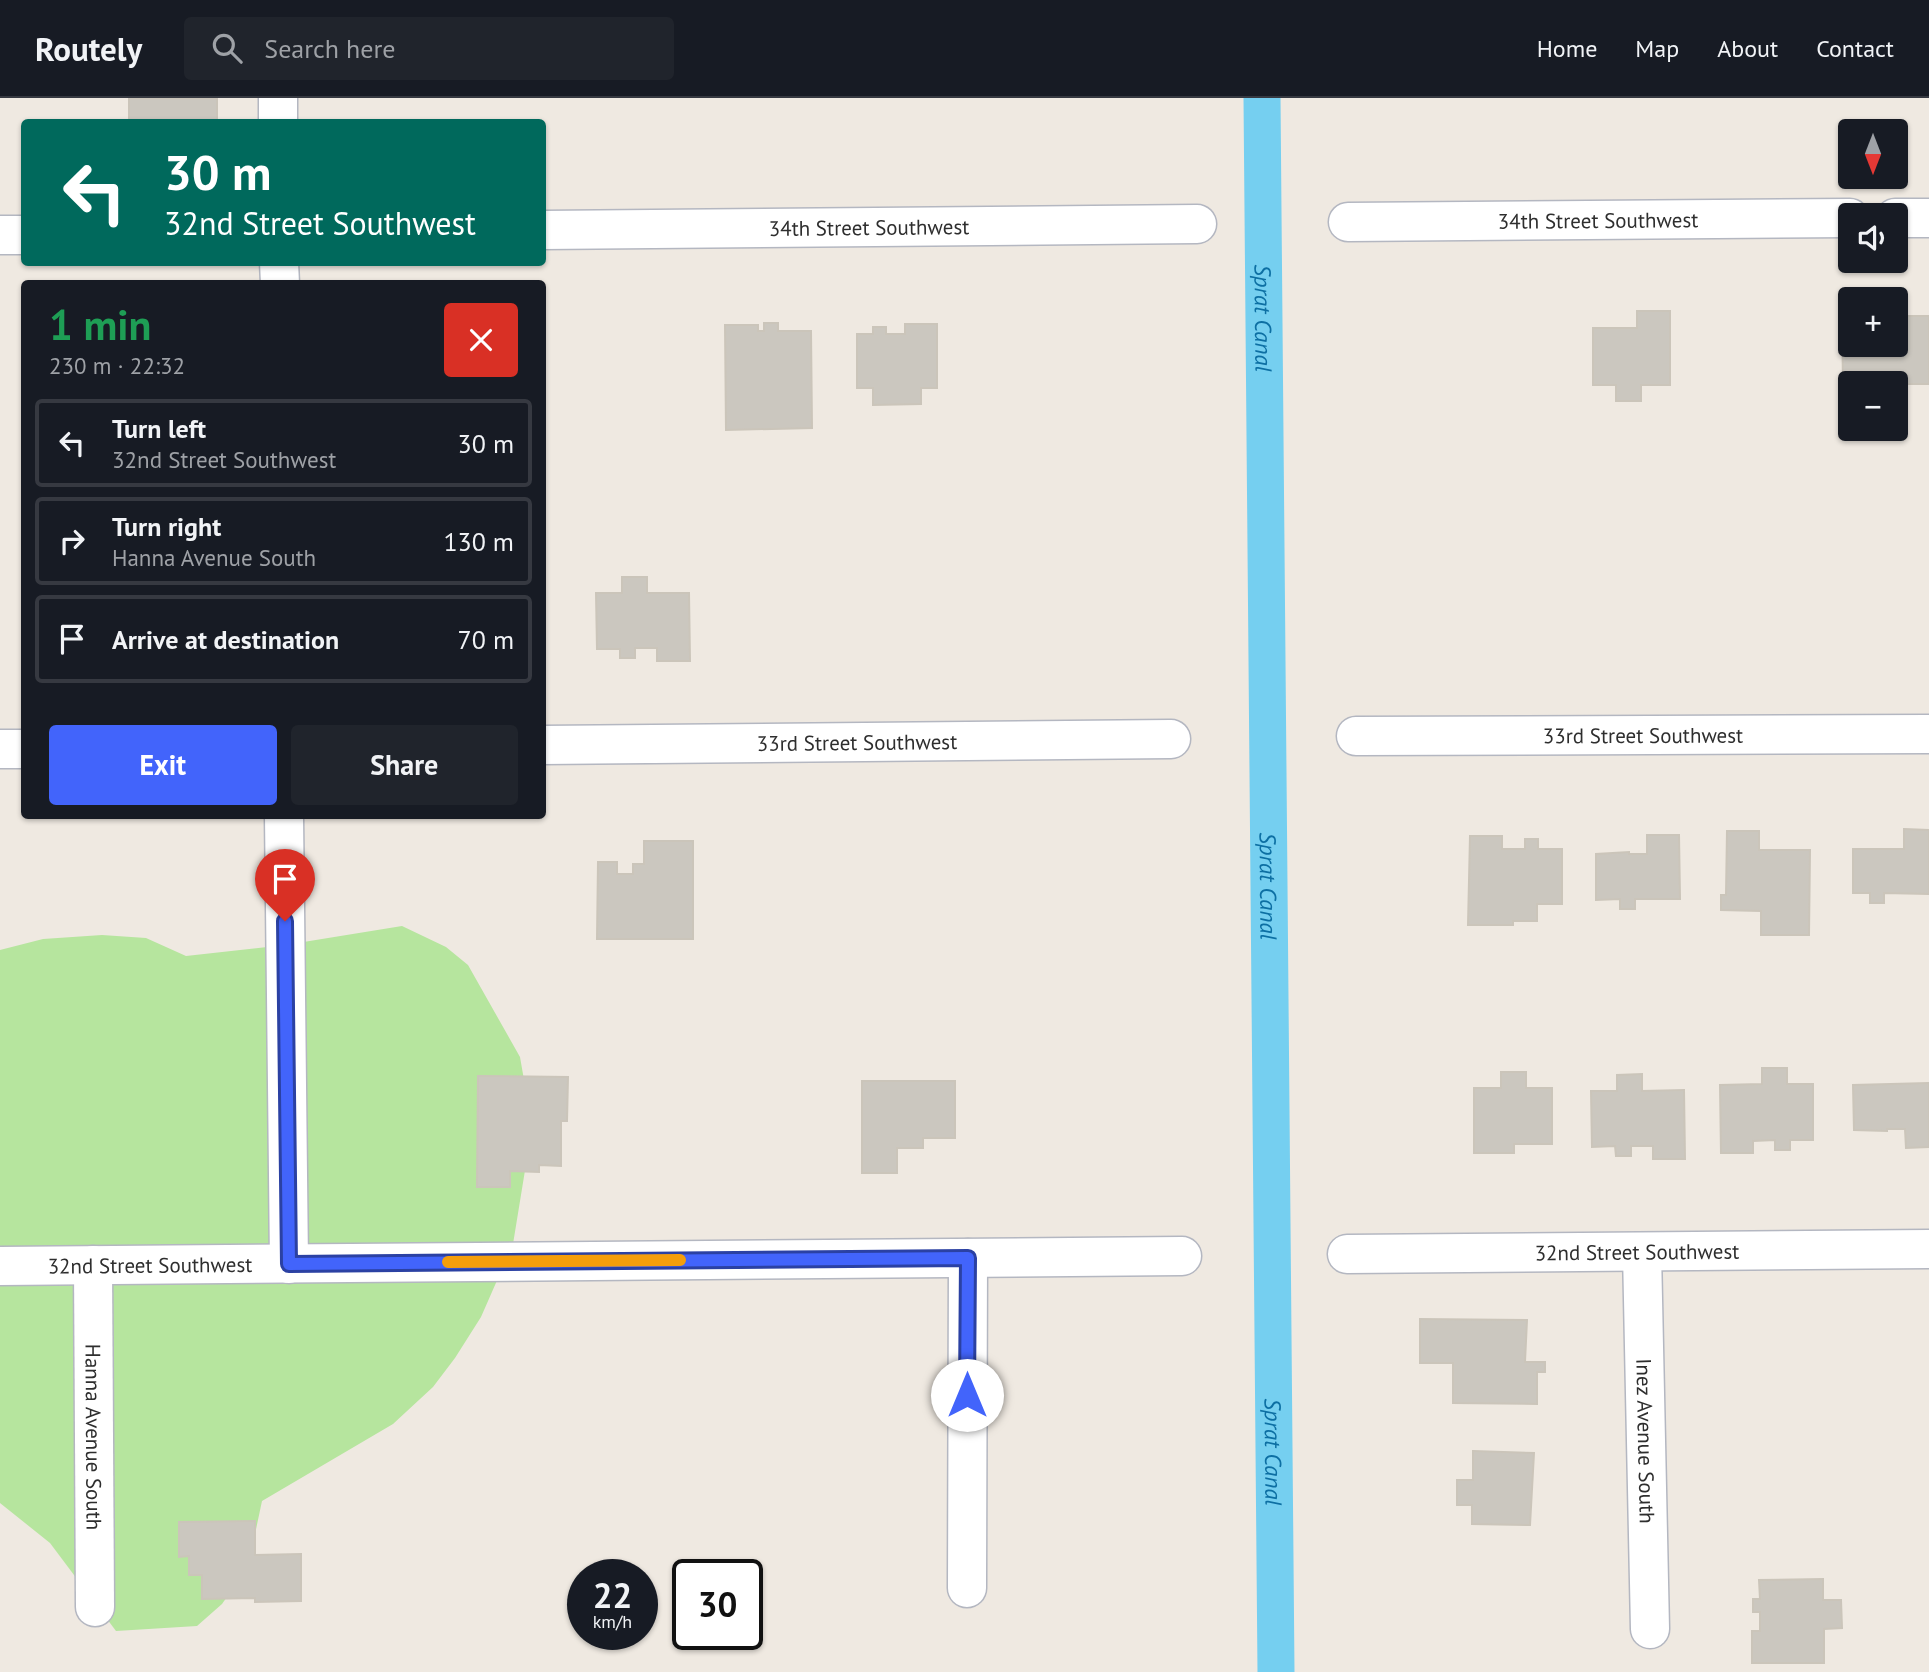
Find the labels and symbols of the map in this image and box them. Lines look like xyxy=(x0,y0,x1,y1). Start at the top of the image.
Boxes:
north arrow xyxy=(1838,119,1908,189)
street label: 34th Street Southwest xyxy=(1498,206,1698,234)
street label: 34th Street Southwest xyxy=(769,213,969,241)
water label: Sprat Canal xyxy=(1249,264,1279,372)
street label: 33rd Street Southwest xyxy=(1543,721,1743,749)
street label: 33rd Street Southwest xyxy=(757,728,957,756)
water label: Sprat Canal xyxy=(1254,832,1284,940)
pin xyxy=(255,849,315,921)
street label: 32nd Street Southwest xyxy=(1534,1237,1740,1266)
street label: 32nd Street Southwest xyxy=(47,1250,253,1279)
street label: Hanna Avenue South xyxy=(80,1344,108,1530)
position arrow xyxy=(930,1358,1004,1432)
street label: Inez Avenue South xyxy=(1631,1358,1661,1524)
water label: Sprat Canal xyxy=(1259,1398,1289,1506)
speed limit sign: 30 xyxy=(672,1559,763,1650)

